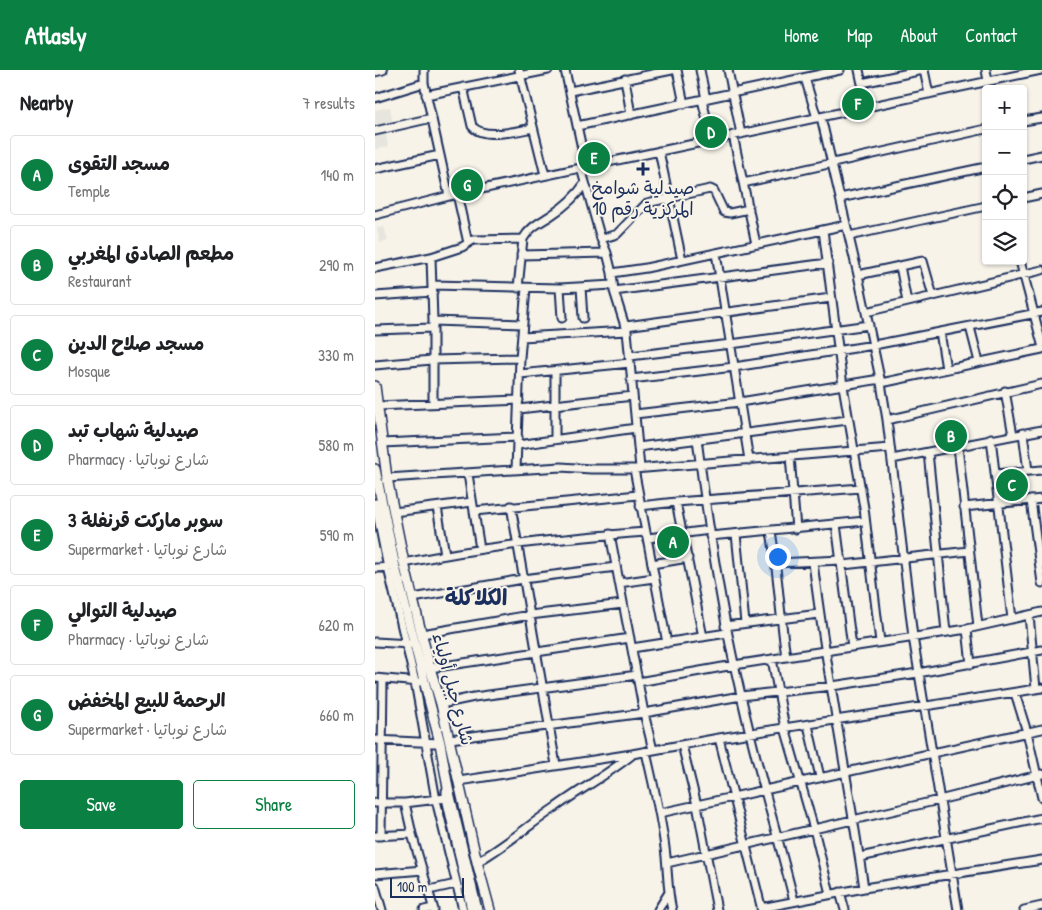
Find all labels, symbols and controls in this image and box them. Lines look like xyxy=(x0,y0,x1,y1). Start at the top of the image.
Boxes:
text: Atlasly xyxy=(25,19,87,51)
text: Home xyxy=(784,23,819,48)
text: Map xyxy=(847,23,872,48)
text: About xyxy=(900,23,937,48)
text: Contact xyxy=(965,23,1017,48)
pin: F xyxy=(842,85,874,123)
map controls xyxy=(982,85,1027,265)
button: + xyxy=(982,85,1027,130)
text: Nearby xyxy=(20,88,73,117)
text: 7 results xyxy=(302,92,355,114)
pin: D xyxy=(695,113,727,151)
button: − xyxy=(982,130,1027,175)
pin: E xyxy=(578,139,610,177)
text: مسجد التقوى xyxy=(68,150,170,176)
marker: صيدلية شوامخ المركزية رقم 10 xyxy=(637,163,649,175)
text: A xyxy=(33,164,41,186)
text: 140 m xyxy=(320,164,354,186)
pin: G xyxy=(451,166,483,204)
place label: صيدلية شوامخ المركزية رقم 10 xyxy=(592,175,694,223)
button: locate xyxy=(982,175,1027,220)
text: Temple xyxy=(68,180,110,202)
button: layers xyxy=(982,220,1027,265)
text: مطعم الصادق المغربي xyxy=(68,240,234,266)
text: B xyxy=(33,254,41,276)
text: 290 m xyxy=(319,254,354,276)
text: Restaurant xyxy=(68,270,131,292)
text: مسجد صلاح الدين xyxy=(68,330,204,356)
text: C xyxy=(33,344,41,366)
text: 330 m xyxy=(318,344,354,366)
text: Mosque xyxy=(68,360,110,382)
text: صيدلية شهاب تبد xyxy=(68,417,199,443)
pin: B xyxy=(935,417,967,455)
text: D xyxy=(33,434,41,456)
text: 580 m xyxy=(319,434,354,456)
text: Pharmacy · شارع نوباتيا xyxy=(68,448,209,470)
pin: C xyxy=(996,466,1028,504)
text: سوبر ماركت قرنفلة 3 xyxy=(68,507,223,533)
pin: A xyxy=(657,523,689,561)
text: E xyxy=(33,524,41,546)
text: 590 m xyxy=(320,524,354,546)
text: Supermarket · شارع نوباتيا xyxy=(68,538,227,560)
your location xyxy=(765,544,791,570)
district label: الكلاكلة xyxy=(445,582,507,612)
text: صيدلية التوالي xyxy=(68,597,177,623)
text: F xyxy=(34,614,40,636)
text: 620 m xyxy=(318,614,354,636)
text: Pharmacy · شارع نوباتيا xyxy=(68,628,209,650)
street label: شارع جبل أولياء xyxy=(426,630,481,748)
text: الرحمة للبيع المخفض xyxy=(68,687,226,713)
text: G xyxy=(33,704,41,726)
text: 660 m xyxy=(320,704,354,726)
text: Supermarket · شارع نوباتيا xyxy=(68,718,227,740)
button: Save xyxy=(20,780,183,829)
button: Share xyxy=(193,780,355,829)
scale bar xyxy=(390,875,464,898)
text: 100 m xyxy=(397,877,427,896)

